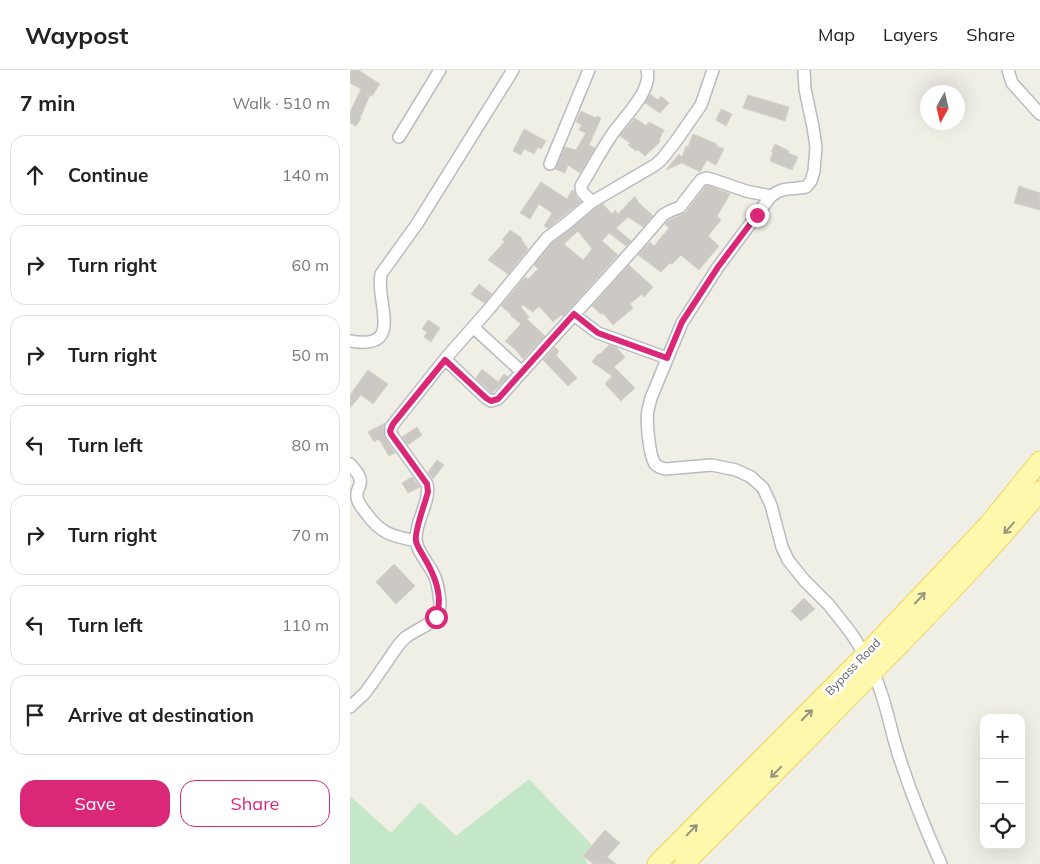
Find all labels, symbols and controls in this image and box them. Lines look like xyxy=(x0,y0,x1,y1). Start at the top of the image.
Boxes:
text: Waypost xyxy=(25,20,128,50)
text: Map xyxy=(818,23,855,46)
text: Layers xyxy=(883,23,938,46)
text: Share xyxy=(966,23,1015,46)
north arrow xyxy=(920,85,965,130)
text: 7 min xyxy=(20,90,75,116)
text: Walk · 510 m xyxy=(232,93,330,113)
icon: ahead xyxy=(21,161,49,189)
text: Continue xyxy=(68,163,148,187)
text: 140 m xyxy=(282,165,329,185)
route end xyxy=(746,204,769,227)
icon: right xyxy=(21,251,49,279)
text: Turn right xyxy=(68,253,157,277)
text: 60 m xyxy=(292,255,329,275)
icon: right xyxy=(21,341,49,369)
text: Turn right xyxy=(68,343,157,367)
text: 50 m xyxy=(292,345,329,365)
icon: left xyxy=(21,431,49,459)
text: Turn left xyxy=(68,433,143,457)
text: 80 m xyxy=(292,435,329,455)
icon: right xyxy=(21,521,49,549)
one-way arrow xyxy=(1003,522,1015,535)
text: Turn right xyxy=(68,523,157,547)
text: 70 m xyxy=(292,525,329,545)
one-way arrow xyxy=(914,591,926,604)
route start xyxy=(425,606,448,629)
icon: left xyxy=(21,611,49,639)
text: Turn left xyxy=(68,613,143,637)
text: 110 m xyxy=(282,615,329,635)
street label: Bypass Road xyxy=(822,635,884,698)
icon: arrive xyxy=(21,701,49,729)
text: Arrive at destination xyxy=(68,703,254,727)
one-way arrow xyxy=(801,708,813,721)
map controls xyxy=(980,714,1025,849)
button: + xyxy=(980,714,1025,759)
button: − xyxy=(980,759,1025,804)
one-way arrow xyxy=(770,766,782,778)
button: Save xyxy=(20,780,170,827)
button: Share xyxy=(180,780,330,827)
button: locate xyxy=(980,804,1025,849)
one-way arrow xyxy=(686,824,698,836)

